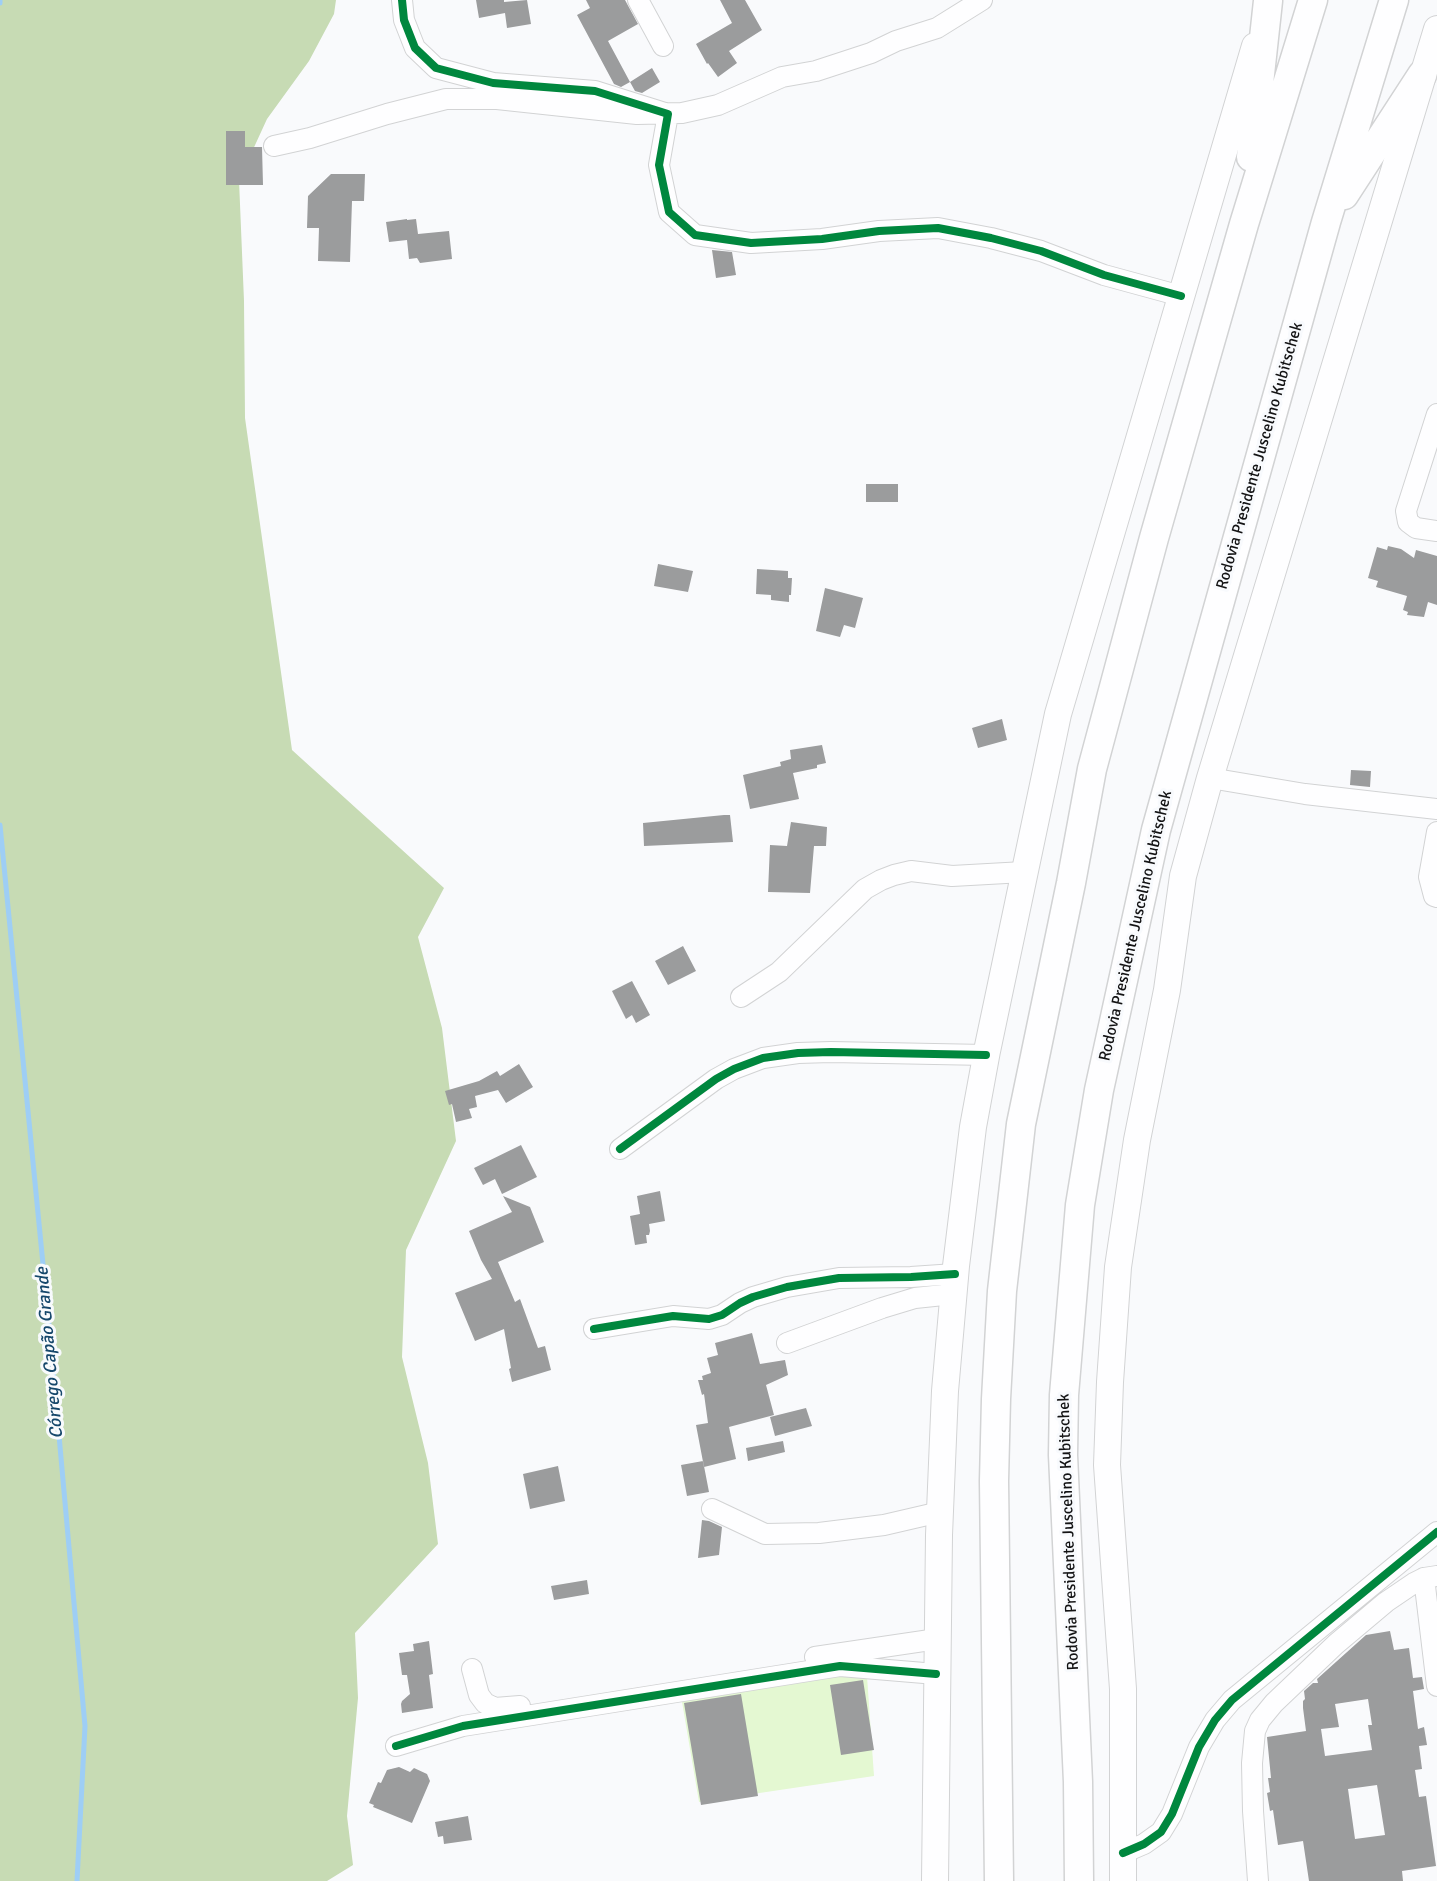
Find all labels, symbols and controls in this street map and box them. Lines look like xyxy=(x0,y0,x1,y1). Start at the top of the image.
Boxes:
street label: Rodovia Presidente Juscelino Kubitschek xyxy=(1213,320,1307,592)
street label: Rodovia Presidente Juscelino Kubitschek xyxy=(1096,789,1176,1063)
water label: Córrego Capão Grande xyxy=(32,1266,68,1440)
street label: Rodovia Presidente Juscelino Kubitschek xyxy=(1055,1393,1083,1671)

